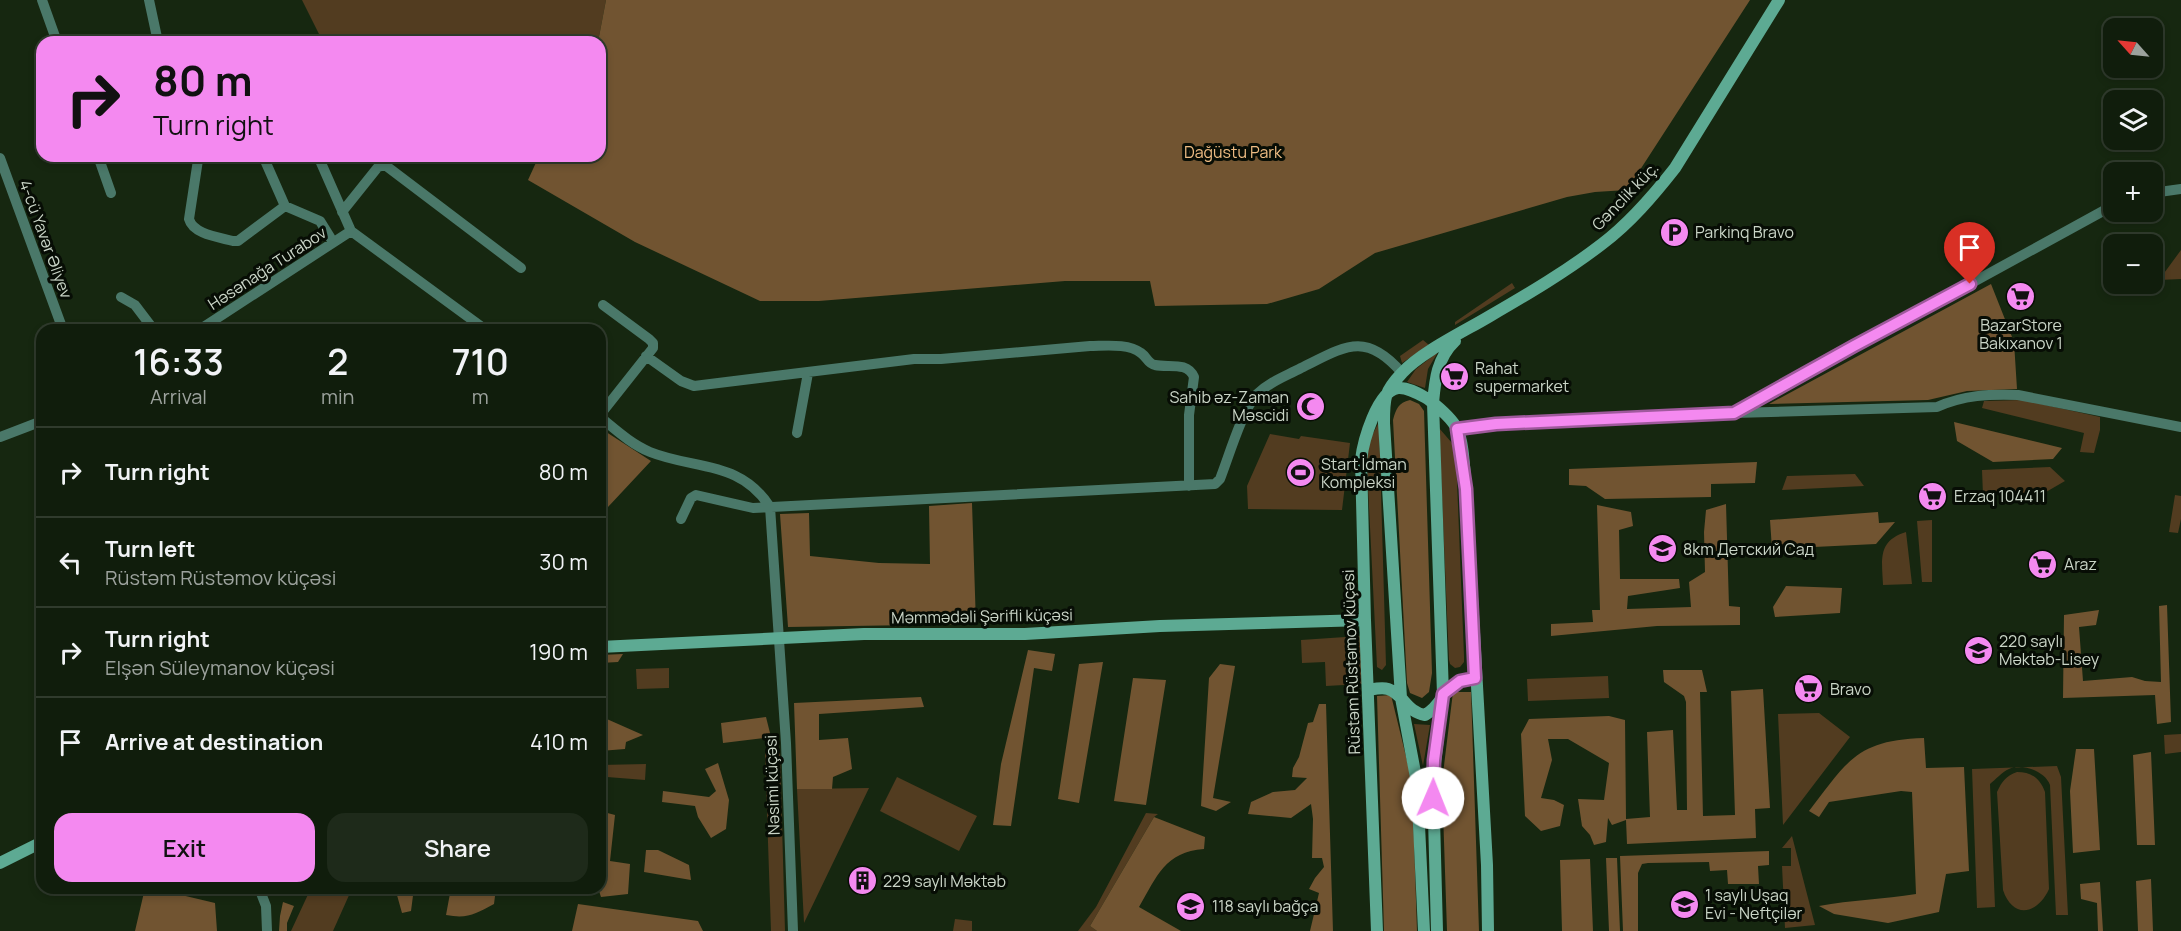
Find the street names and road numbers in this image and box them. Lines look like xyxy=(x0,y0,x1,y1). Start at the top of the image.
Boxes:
street label: Gənclik küç. xyxy=(1587,157,1663,235)
street label: 4-cü Yavər Əliyev xyxy=(14,177,78,301)
street label: Həsənağa Turabov xyxy=(203,221,331,315)
street label: Rüstəm Rüstəmov küçəsi xyxy=(1337,569,1365,755)
street label: Məmmədəli Şərifli küçəsi xyxy=(891,603,1073,629)
street label: Nəsimi küçəsi xyxy=(759,734,785,836)

